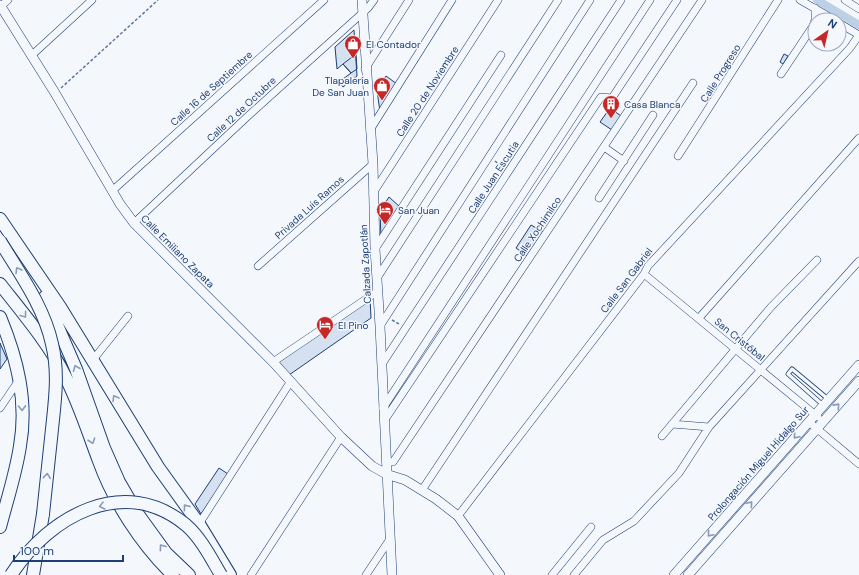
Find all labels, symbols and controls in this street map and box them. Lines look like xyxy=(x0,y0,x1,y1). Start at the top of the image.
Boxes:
north arrow xyxy=(807,12,847,52)
text: N xyxy=(825,16,840,32)
shop icon: El Contador xyxy=(343,34,363,59)
place label: El Contador xyxy=(366,38,421,51)
street label: Calle Progreso xyxy=(697,42,743,105)
street label: Calle 20 de Noviembre xyxy=(393,43,462,139)
street label: Calle 16 de Septiembre xyxy=(168,48,255,129)
street label: Calle 12 de Octubre xyxy=(204,74,279,145)
place label: Tlapalería De San Juan xyxy=(312,74,369,99)
shop icon: Tlapalería De San Juan xyxy=(372,76,392,101)
building icon: Casa Blanca xyxy=(601,94,621,119)
place label: Casa Blanca xyxy=(624,98,680,111)
street label: Calle Juan Escutia xyxy=(465,139,522,216)
street label: Privada Luis Ramos xyxy=(272,173,347,242)
street label: Calle Xochimilco xyxy=(511,194,564,264)
hotel icon: San Juan xyxy=(375,200,395,225)
place label: San Juan xyxy=(398,204,440,217)
street label: Calle Emiliano Zapata xyxy=(138,212,217,291)
street label: Calzada Zapotlán xyxy=(357,224,374,304)
street label: Calle San Gabriel xyxy=(598,245,655,315)
one-way arrow xyxy=(15,267,22,274)
one-way arrow xyxy=(19,311,26,318)
hotel icon: El Pino xyxy=(315,315,335,340)
street label: San Cristóbal xyxy=(712,315,768,364)
place label: El Pino xyxy=(338,319,368,332)
one-way arrow xyxy=(72,365,80,372)
one-way arrow xyxy=(112,395,120,402)
street label: Prolongación Miguel Hidalgo Sur xyxy=(705,403,812,523)
one-way arrow xyxy=(832,403,839,411)
one-way arrow xyxy=(18,405,26,411)
one-way arrow xyxy=(793,432,800,439)
one-way arrow xyxy=(87,437,95,444)
one-way arrow xyxy=(43,473,52,479)
one-way arrow xyxy=(99,501,106,510)
one-way arrow xyxy=(746,501,753,508)
one-way arrow xyxy=(184,504,191,511)
one-way arrow xyxy=(707,529,715,537)
scale bar xyxy=(14,537,123,563)
text: 100 m xyxy=(20,543,54,559)
one-way arrow xyxy=(160,545,167,552)

